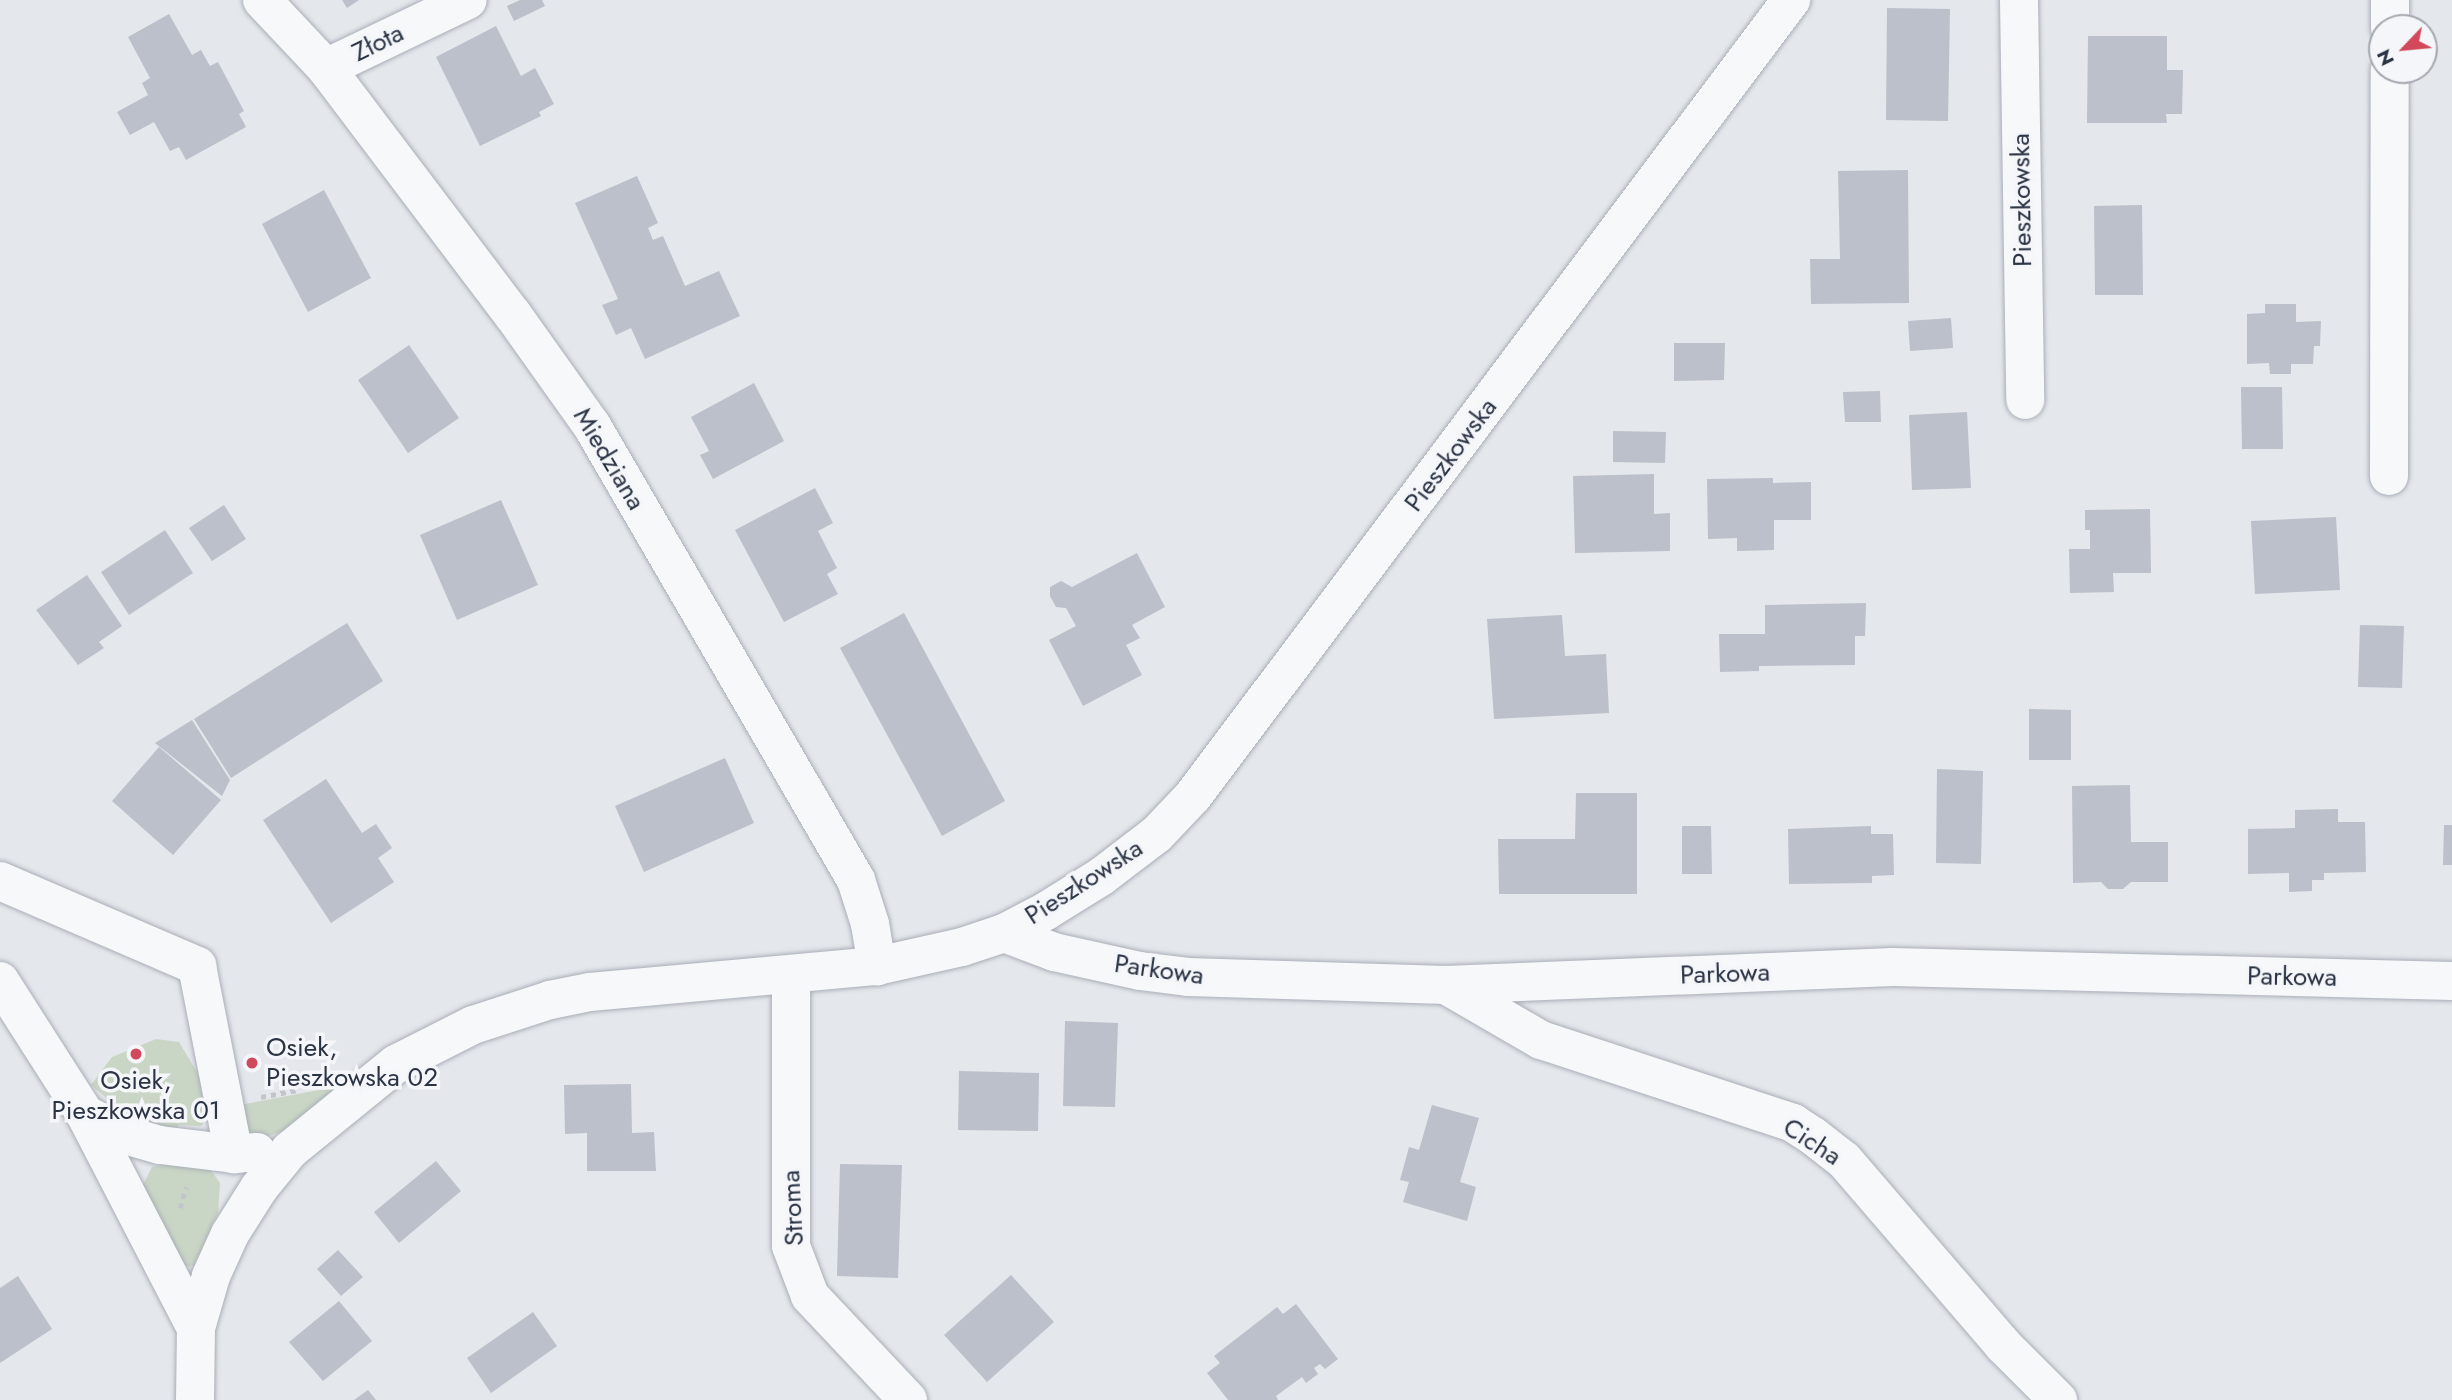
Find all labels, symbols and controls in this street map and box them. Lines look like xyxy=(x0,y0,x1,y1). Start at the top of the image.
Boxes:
north arrow xyxy=(2368,14,2438,84)
street label: Złota xyxy=(347,17,409,69)
text: N xyxy=(2370,45,2401,70)
street label: Pieszkowska xyxy=(2005,133,2039,267)
street label: Pieszkowska xyxy=(1398,392,1504,518)
street label: Miedziana xyxy=(566,402,652,516)
street label: Pieszkowska xyxy=(1019,832,1149,932)
street label: Parkowa xyxy=(1112,948,1206,992)
street label: Parkowa xyxy=(1680,957,1770,991)
street label: Parkowa xyxy=(2247,961,2337,993)
place label: Osiek, Pieszkowska 02 xyxy=(266,1032,438,1094)
marker: Osiek, Pieszkowska 01 xyxy=(128,1046,144,1062)
marker: Osiek, Pieszkowska 02 xyxy=(244,1055,260,1071)
place label: Osiek, Pieszkowska 01 xyxy=(52,1065,220,1126)
street label: Cicha xyxy=(1777,1112,1847,1172)
street label: Stroma xyxy=(775,1169,811,1247)

